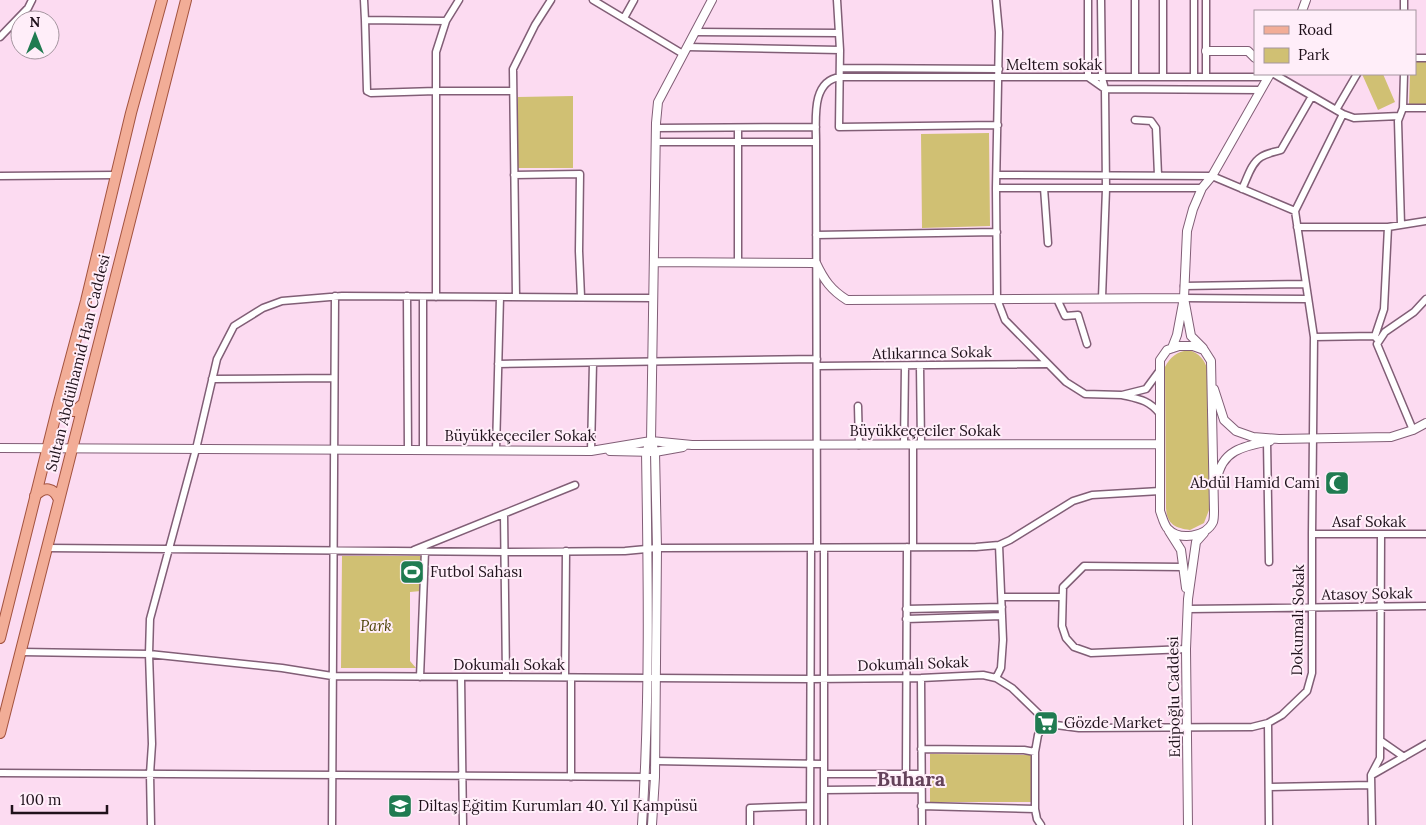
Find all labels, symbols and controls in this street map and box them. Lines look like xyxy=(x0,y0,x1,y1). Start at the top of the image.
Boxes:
north arrow xyxy=(10,10,60,60)
legend xyxy=(1254,10,1416,75)
text: N xyxy=(30,13,41,31)
text: Road xyxy=(1298,20,1333,39)
text: Park xyxy=(1298,45,1329,64)
street label: Meltem sokak xyxy=(1006,55,1102,74)
street label: Sultan Abdülhamid Han Caddesi xyxy=(41,252,114,473)
street label: Atlıkarınca Sokak xyxy=(871,342,992,363)
street label: Büyükkeçeciler Sokak xyxy=(850,421,1000,440)
street label: Büyükkeçeciler Sokak xyxy=(445,426,595,445)
mosque icon: Abdül Hamid Cami xyxy=(1324,470,1350,496)
place label: Abdül Hamid Cami xyxy=(1189,473,1320,492)
street label: Asaf Sokak xyxy=(1331,512,1406,531)
sports icon: Futbol Sahası xyxy=(399,559,425,585)
place label: Futbol Sahası xyxy=(430,562,523,581)
street label: Dokumalı Sokak xyxy=(1287,564,1308,676)
street label: Atasoy Sokak xyxy=(1320,583,1413,604)
park label: Park xyxy=(360,616,392,635)
street label: Edipoğlu Caddesi xyxy=(1163,636,1184,758)
street label: Dokumalı Sokak xyxy=(857,652,969,675)
street label: Dokumalı Sokak xyxy=(453,655,565,674)
supermarket icon: Gözde Market xyxy=(1033,710,1059,736)
place label: Gözde Market xyxy=(1064,713,1163,732)
district label: Buhara xyxy=(877,766,946,791)
scale bar xyxy=(12,782,108,814)
text: 100 m xyxy=(20,790,61,809)
school or university icon: Diltaş Eğitim Kurumları 40. Yıl Kampüsü xyxy=(387,793,413,819)
place label: Diltaş Eğitim Kurumları 40. Yıl Kampüsü xyxy=(418,796,698,815)

